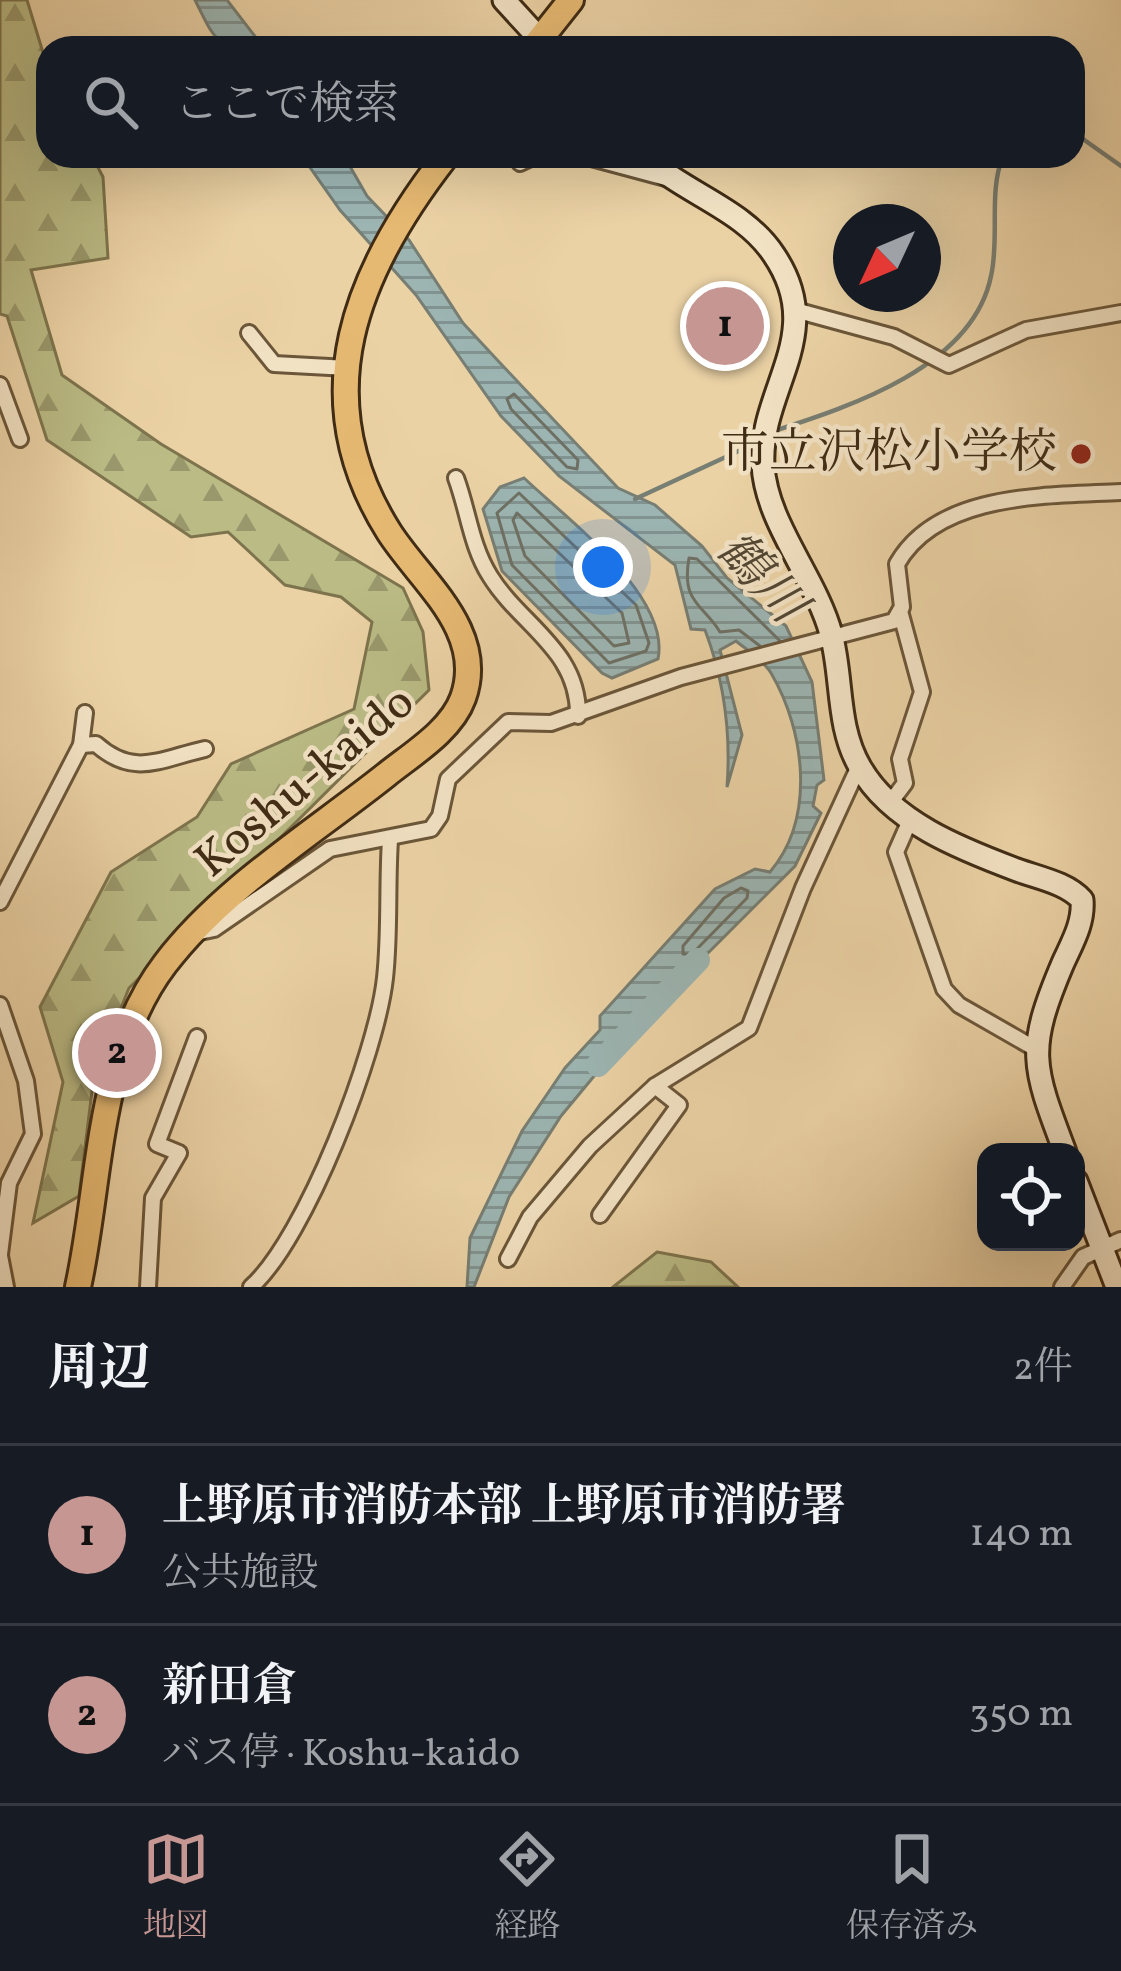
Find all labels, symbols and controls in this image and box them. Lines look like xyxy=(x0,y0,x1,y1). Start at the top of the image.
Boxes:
search box xyxy=(36,36,1085,168)
icon: search xyxy=(78,69,144,135)
text: ここで検索 xyxy=(174,75,399,138)
north arrow xyxy=(833,204,941,312)
pin: 1 xyxy=(686,281,764,371)
place label: 市立沢松小学校 xyxy=(721,421,1057,488)
marker: 市立沢松小学校 xyxy=(1068,441,1094,467)
water label: 鶴川 xyxy=(698,517,823,644)
your location xyxy=(573,537,633,597)
street label: Koshu-kaido xyxy=(182,671,430,895)
pin: 2 xyxy=(78,1008,156,1098)
map controls xyxy=(977,1143,1085,1251)
button: locate xyxy=(977,1143,1085,1251)
text: 周辺 xyxy=(48,1335,150,1406)
text: 2件 xyxy=(1013,1342,1073,1396)
text: 上野原市消防本部 上野原市消防署 xyxy=(162,1477,846,1540)
text: 1 xyxy=(79,1508,95,1562)
text: 140 m xyxy=(970,1508,1073,1562)
text: 公共施設 xyxy=(162,1548,318,1602)
text: 新田倉 xyxy=(162,1657,297,1720)
text: 2 xyxy=(77,1688,97,1742)
text: 350 m xyxy=(969,1688,1073,1742)
text: バス停 · Koshu-kaido xyxy=(162,1728,520,1782)
tab: 地図 xyxy=(143,1826,209,1951)
tab: 経路 xyxy=(494,1826,560,1951)
tab: 保存済み xyxy=(846,1826,978,1951)

